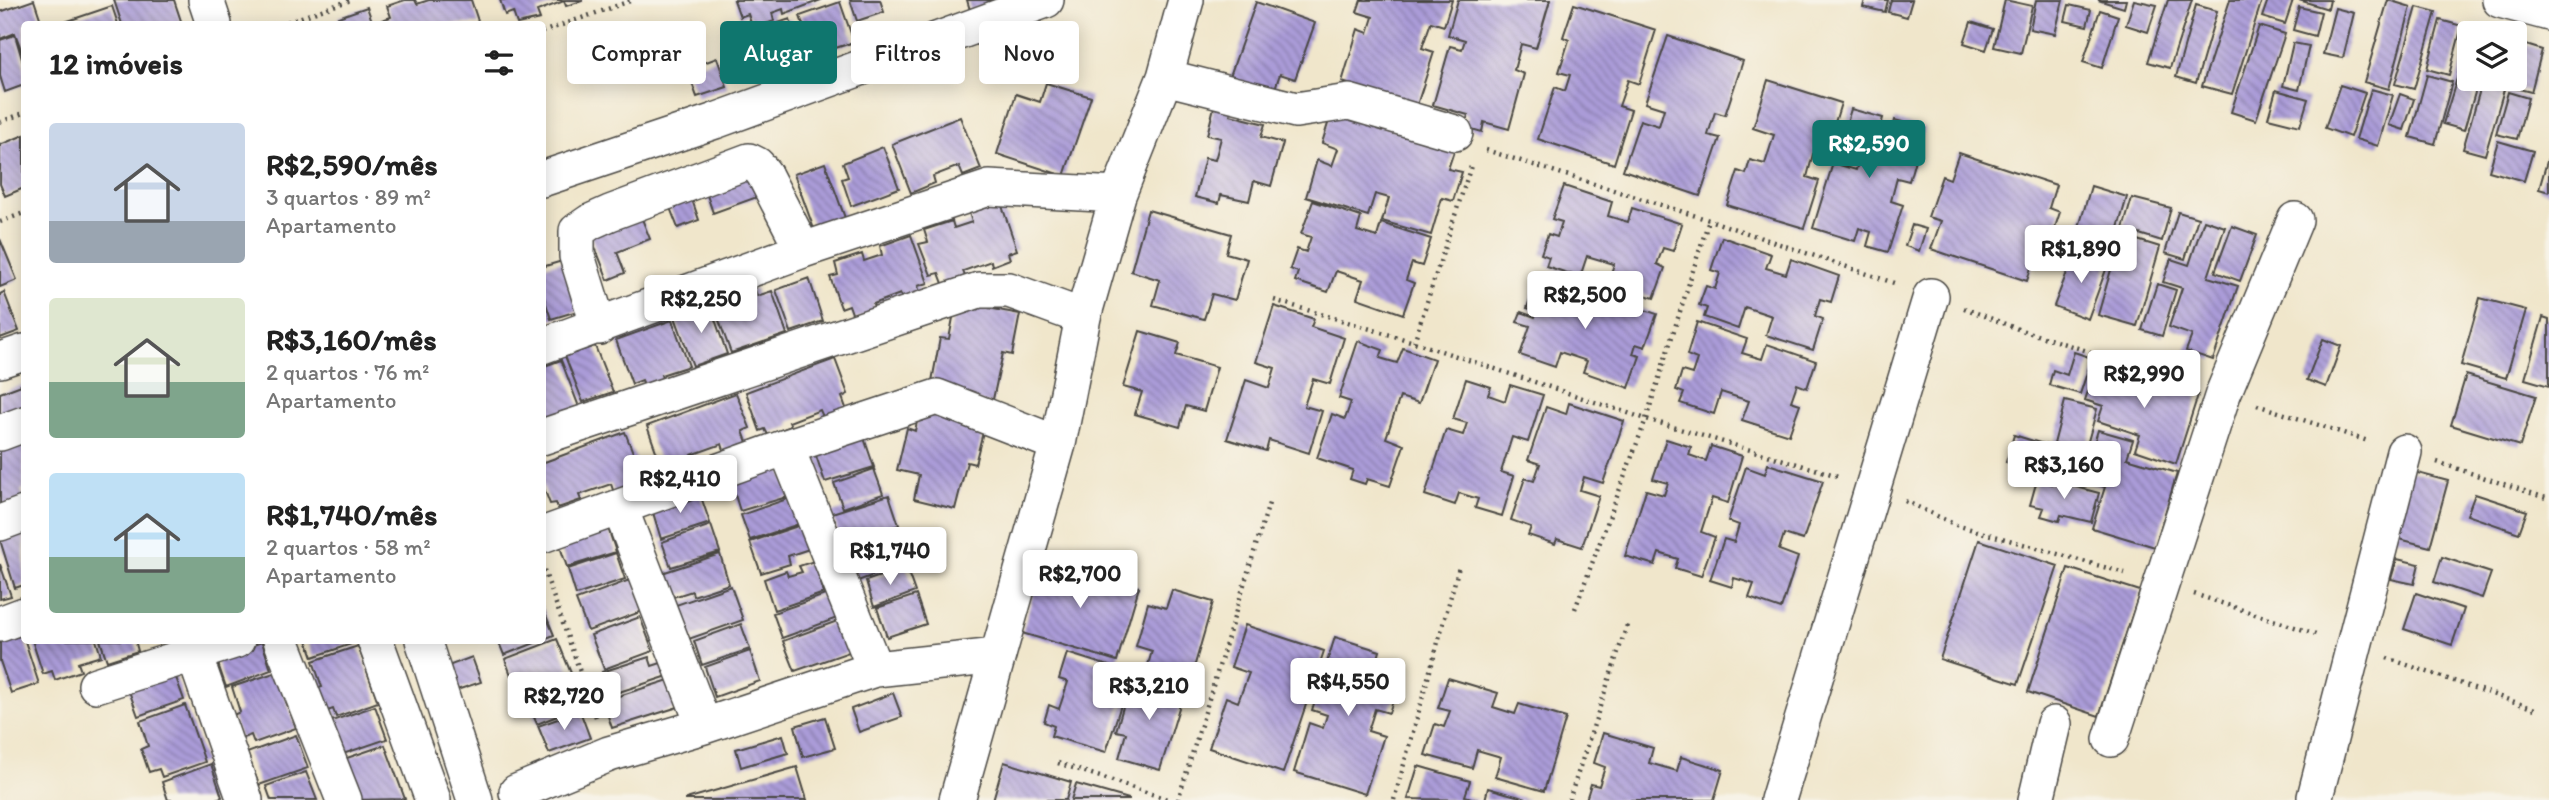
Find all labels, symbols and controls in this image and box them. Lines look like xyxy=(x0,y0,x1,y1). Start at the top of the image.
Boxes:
chip: Comprar xyxy=(567,21,706,84)
chip: Alugar xyxy=(720,21,837,84)
chip: Filtros xyxy=(851,21,965,84)
chip: Novo xyxy=(979,21,1079,84)
map controls xyxy=(2457,21,2527,91)
button: layers xyxy=(2457,21,2527,91)
icon: filters xyxy=(480,44,518,82)
text: 12 imóveis xyxy=(49,45,183,82)
pin: R$2,590 xyxy=(1804,120,1934,180)
text: R$2,590 xyxy=(1828,129,1910,157)
text: R$2,590/mês xyxy=(266,146,438,183)
icon: home xyxy=(105,151,189,235)
text: 3 quartos · 89 m² xyxy=(266,183,431,211)
text: Apartamento xyxy=(266,211,397,239)
pin: R$1,890 xyxy=(2016,226,2146,285)
text: R$1,890 xyxy=(2041,234,2121,262)
pin: R$2,500 xyxy=(1520,272,1650,331)
pin: R$2,250 xyxy=(636,276,766,335)
text: R$2,500 xyxy=(1543,280,1627,308)
text: R$2,250 xyxy=(660,284,742,312)
text: R$3,160/mês xyxy=(266,321,437,358)
icon: home xyxy=(105,326,189,410)
pin: R$2,990 xyxy=(2079,350,2209,410)
text: 2 quartos · 76 m² xyxy=(266,358,429,386)
text: R$2,990 xyxy=(2103,359,2185,387)
text: Apartamento xyxy=(266,386,397,414)
pin: R$3,160 xyxy=(1999,442,2129,501)
text: R$3,160 xyxy=(2024,450,2104,478)
pin: R$2,410 xyxy=(615,456,745,515)
text: R$2,410 xyxy=(639,464,721,492)
text: R$1,740/mês xyxy=(266,496,437,533)
icon: home xyxy=(105,501,189,585)
pin: R$1,740 xyxy=(825,528,955,587)
text: 2 quartos · 58 m² xyxy=(266,533,431,561)
text: R$1,740 xyxy=(849,536,931,564)
pin: R$2,700 xyxy=(1015,550,1145,610)
text: R$2,700 xyxy=(1039,559,1121,587)
text: Apartamento xyxy=(266,561,397,589)
pin: R$4,550 xyxy=(1283,658,1413,718)
pin: R$3,210 xyxy=(1084,662,1214,722)
text: R$4,550 xyxy=(1306,667,1390,695)
text: R$3,210 xyxy=(1109,671,1189,699)
pin: R$2,720 xyxy=(499,672,629,732)
text: R$2,720 xyxy=(524,681,604,709)

